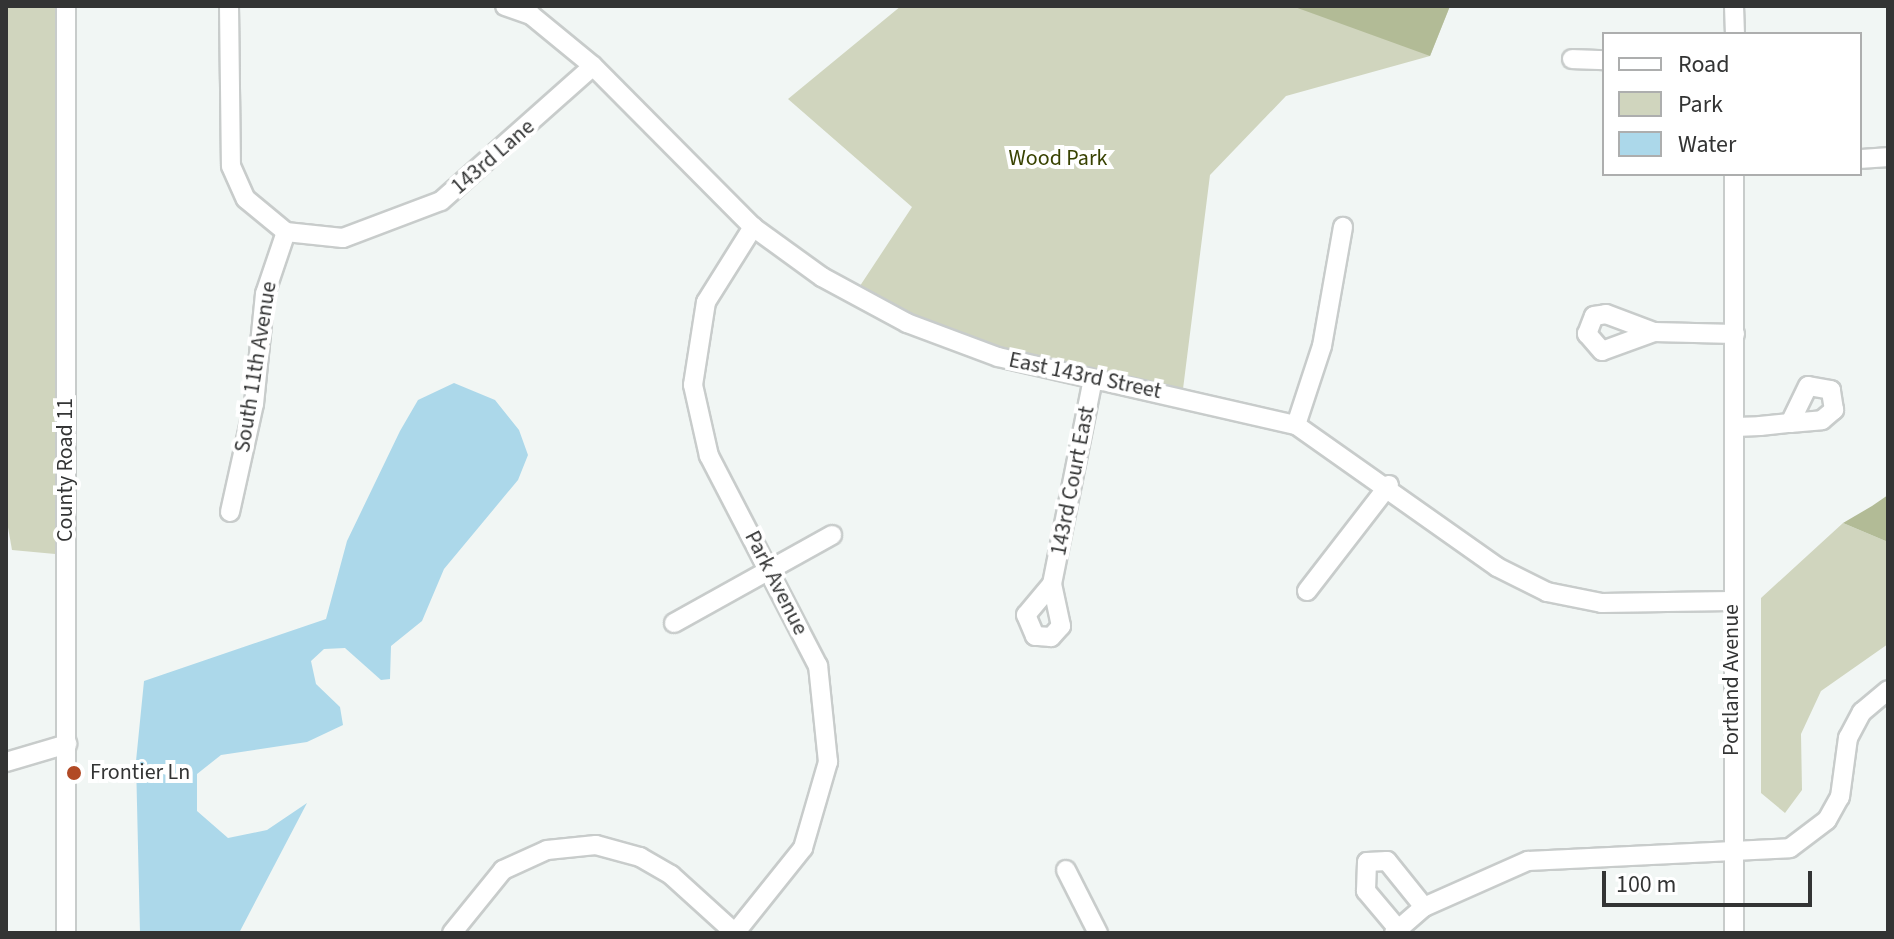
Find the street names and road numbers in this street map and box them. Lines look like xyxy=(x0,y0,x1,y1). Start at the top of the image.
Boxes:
street label: 143rd Lane xyxy=(446,114,540,200)
street label: South 11th Avenue xyxy=(229,280,283,454)
street label: East 143rd Street xyxy=(1006,347,1164,405)
street label: County Road 11 xyxy=(53,398,79,542)
street label: 143rd Court East xyxy=(1046,404,1100,558)
street label: Park Avenue xyxy=(739,527,813,639)
street label: Portland Avenue xyxy=(1719,604,1745,756)

